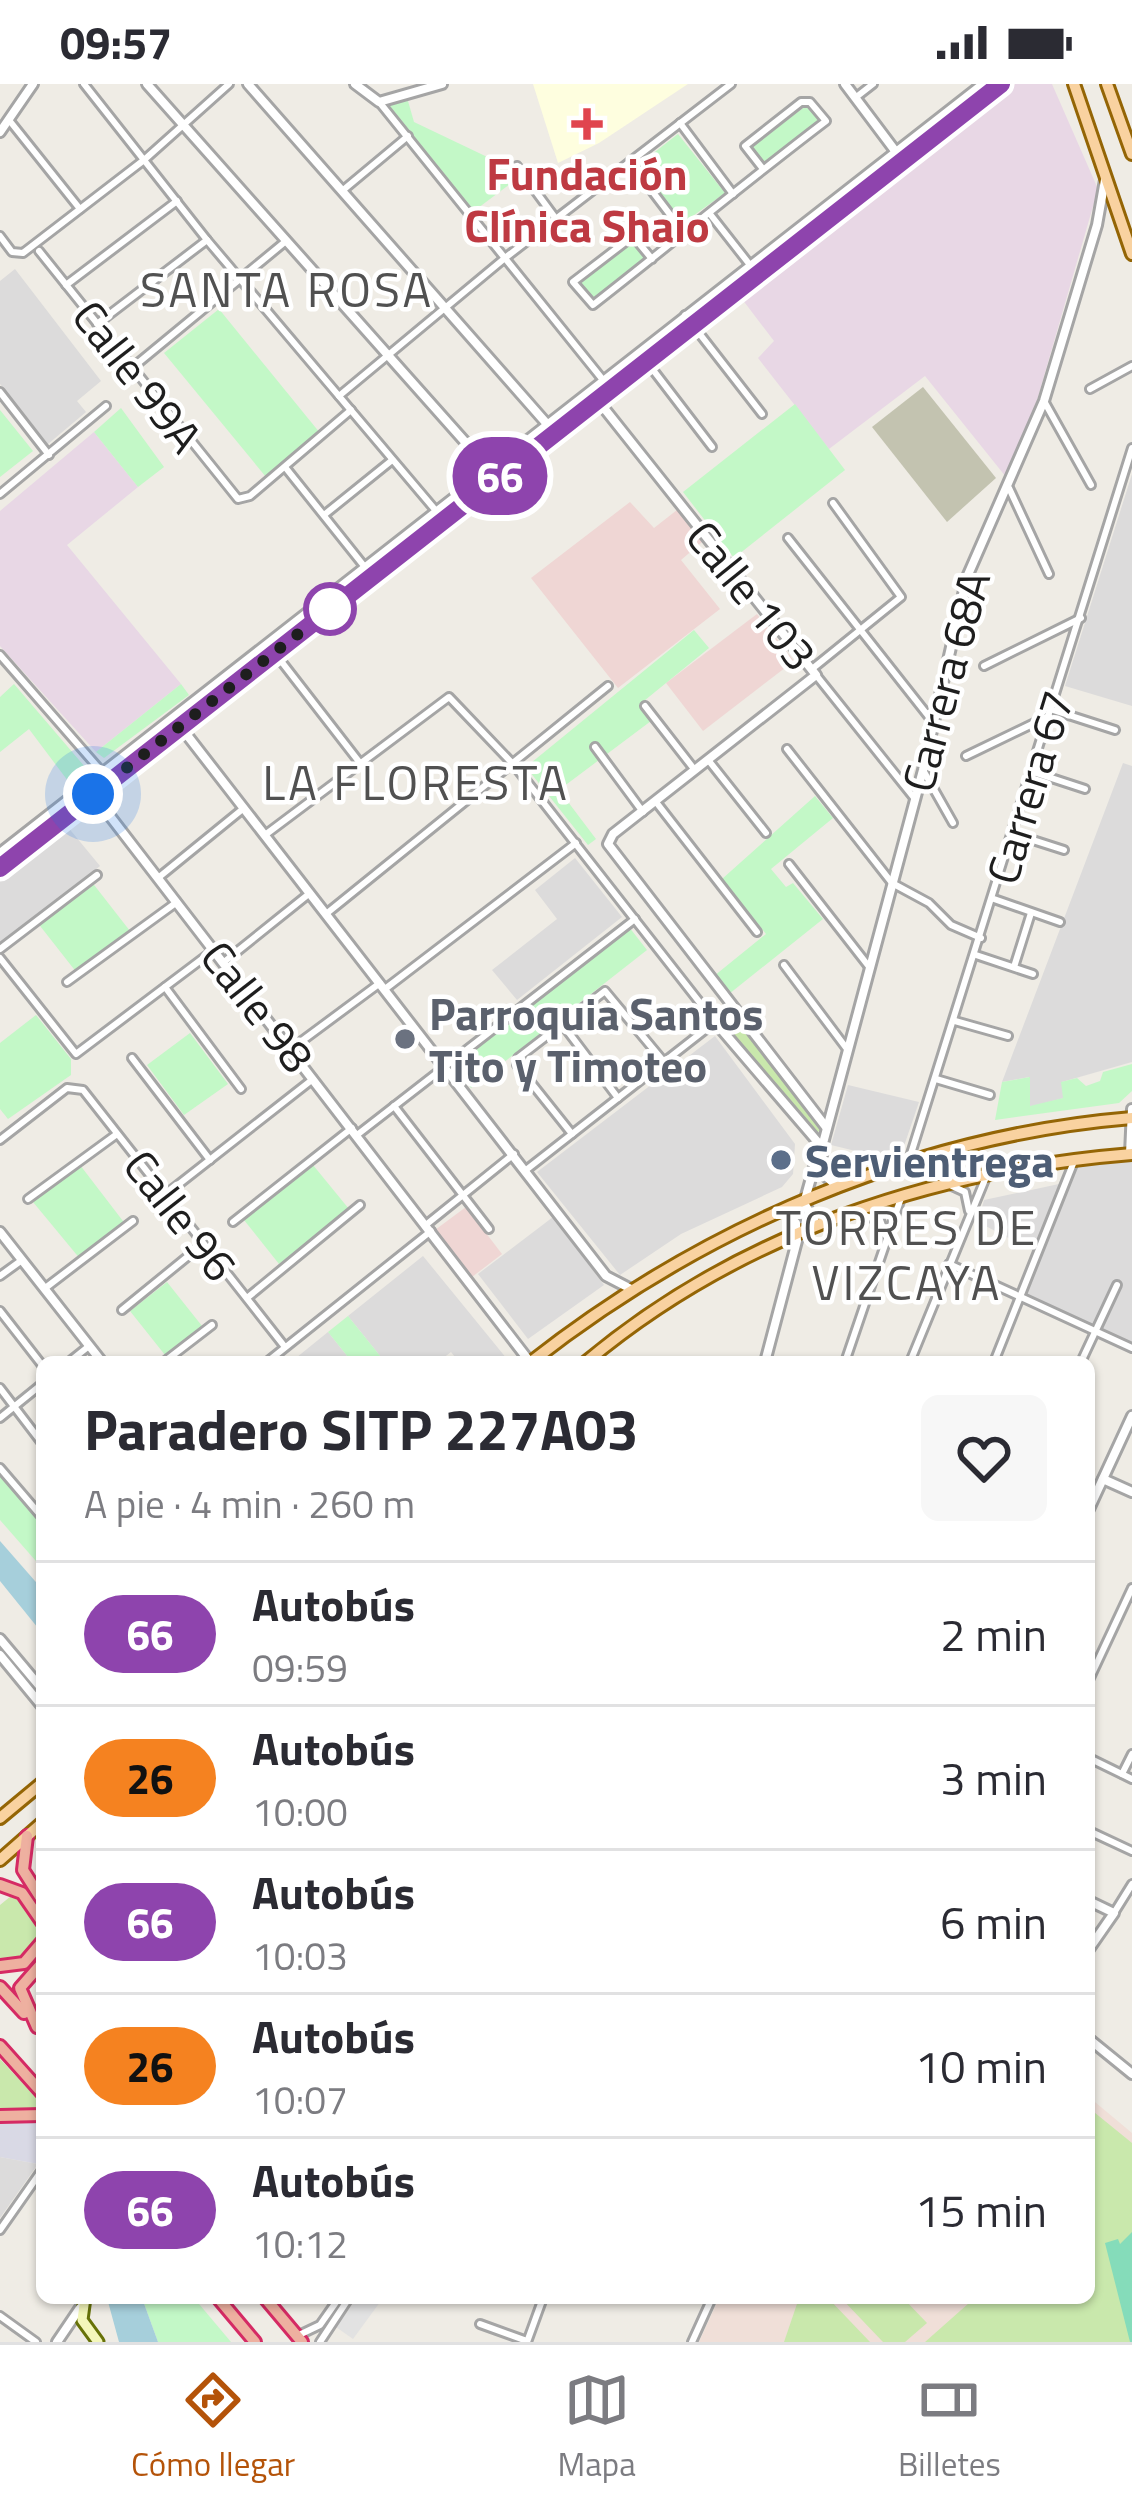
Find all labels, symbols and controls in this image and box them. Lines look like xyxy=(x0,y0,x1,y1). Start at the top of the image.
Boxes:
text: 09:57 xyxy=(60,8,172,76)
marker: Fundación Clínica Shaio xyxy=(571,108,603,140)
place label: Fundación Clínica Shaio xyxy=(464,139,710,259)
district label: SANTA ROSA xyxy=(140,253,434,326)
street label: Calle 99A xyxy=(57,285,219,467)
line badge: 66 xyxy=(446,437,554,515)
text: 66 xyxy=(476,444,524,508)
street label: Calle 103 xyxy=(670,505,834,685)
street label: Carrera 68A xyxy=(883,563,1007,799)
unlabelled marker xyxy=(305,584,355,634)
street label: Carrera 67 xyxy=(967,682,1091,892)
district label: LA FLORESTA xyxy=(262,746,570,819)
your location xyxy=(63,764,123,824)
street label: Calle 98 xyxy=(185,926,331,1086)
place label: Parroquia Santos Tito y Timoteo xyxy=(429,979,763,1099)
marker: Parroquia Santos Tito y Timoteo xyxy=(392,1026,418,1052)
place label: Servientrega xyxy=(805,1126,1054,1194)
street label: Calle 96 xyxy=(108,1135,254,1295)
marker: Servientrega xyxy=(768,1147,794,1173)
district label: TORRES DE VIZCAYA xyxy=(776,1191,1038,1319)
text: Paradero SITP 227A03 xyxy=(84,1385,639,1472)
button: heart xyxy=(921,1395,1047,1521)
text: A pie · 4 min · 260 m xyxy=(84,1474,415,1533)
text: Autobús xyxy=(252,1570,415,1638)
text: 2 min xyxy=(940,1600,1047,1668)
text: 66 xyxy=(126,1602,174,1666)
text: 09:59 xyxy=(252,1638,348,1697)
text: Autobús xyxy=(252,1714,415,1782)
text: 3 min xyxy=(940,1744,1047,1812)
text: 26 xyxy=(126,1746,174,1810)
text: 10:00 xyxy=(252,1782,348,1841)
text: Autobús xyxy=(252,1858,415,1926)
text: 6 min xyxy=(940,1888,1047,1956)
text: 66 xyxy=(126,1890,174,1954)
text: 10:03 xyxy=(252,1926,348,1985)
text: Autobús xyxy=(252,2002,415,2070)
text: 10 min xyxy=(915,2032,1047,2100)
text: 26 xyxy=(126,2034,174,2098)
text: 10:07 xyxy=(252,2070,348,2129)
text: Autobús xyxy=(252,2146,415,2214)
text: 15 min xyxy=(915,2176,1047,2244)
text: 66 xyxy=(126,2178,174,2242)
text: 10:12 xyxy=(252,2214,348,2273)
tab: Cómo llegar xyxy=(131,2367,295,2489)
tab: Mapa xyxy=(557,2367,636,2489)
tab: Billetes xyxy=(898,2367,1001,2489)

